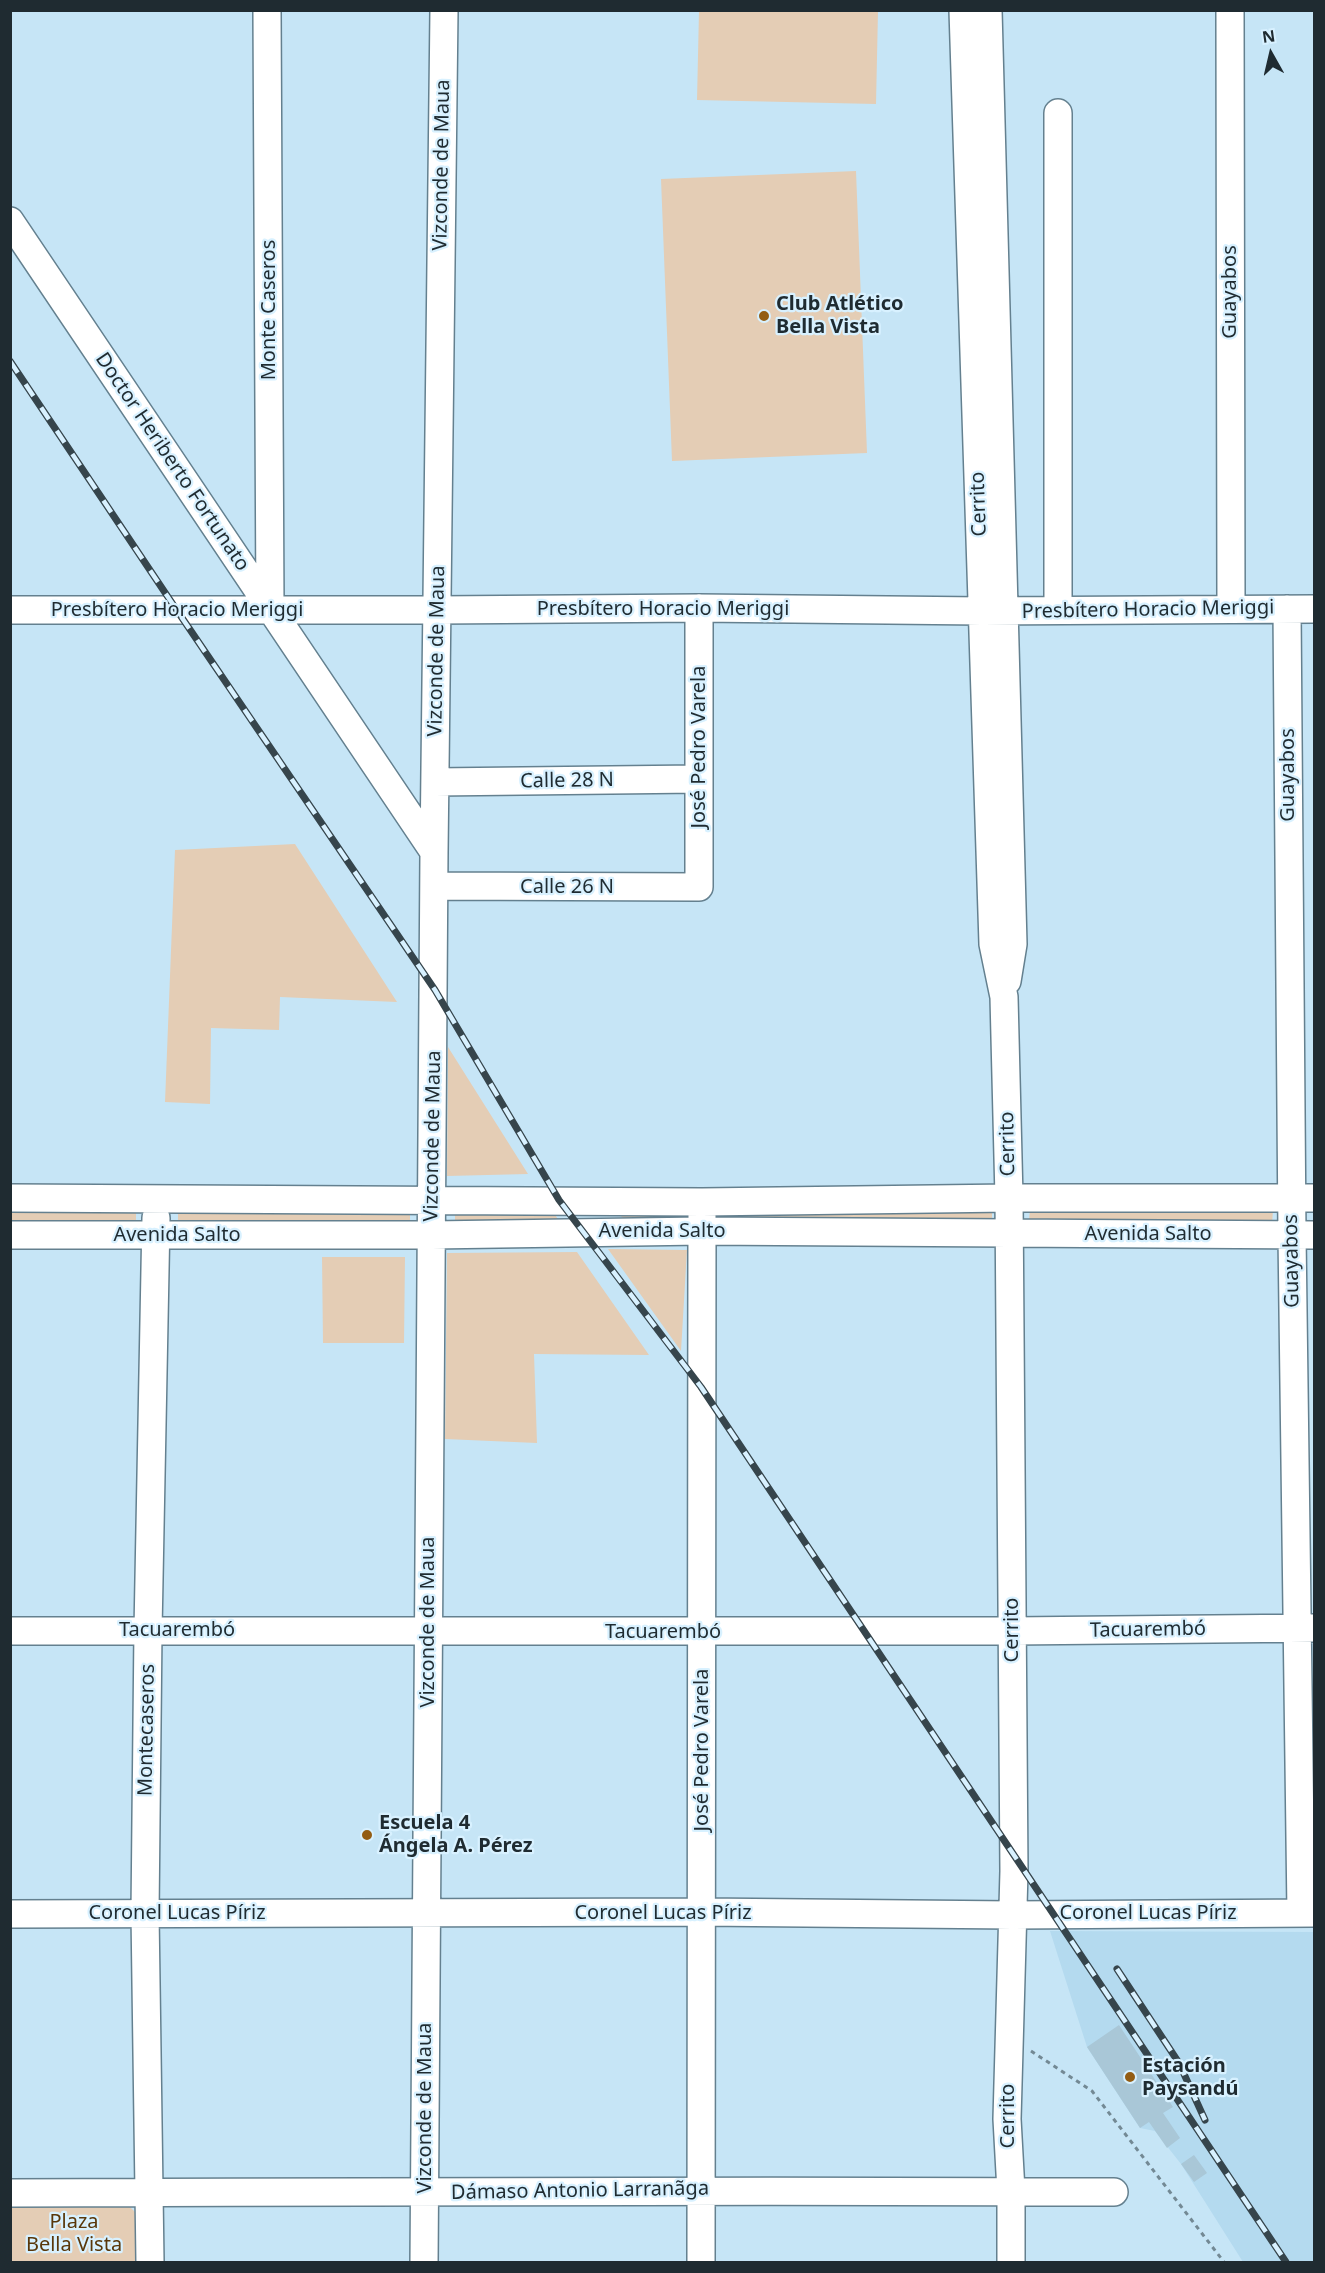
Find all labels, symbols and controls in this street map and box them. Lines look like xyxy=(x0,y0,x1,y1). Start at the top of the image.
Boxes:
north arrow xyxy=(1241,24,1301,84)
text: N xyxy=(1261,24,1276,48)
street label: Vizconde de Maua xyxy=(429,79,455,251)
street label: Monte Caseros xyxy=(257,240,281,380)
street label: Guayabos xyxy=(1218,245,1242,339)
place label: Club Atlético Bella Vista xyxy=(776,292,904,339)
marker: Club Atlético Bella Vista xyxy=(757,309,771,323)
street label: Doctor Heriberto Fortunato xyxy=(90,348,254,576)
street label: Cerrito xyxy=(966,471,992,537)
street label: Vizconde de Maua xyxy=(424,565,450,737)
street label: Presbítero Horacio Meriggi xyxy=(1022,596,1274,624)
street label: Presbítero Horacio Meriggi xyxy=(537,597,789,621)
street label: Presbítero Horacio Meriggi xyxy=(51,598,303,622)
street label: José Pedro Varela xyxy=(687,666,711,828)
street label: Guayabos xyxy=(1276,728,1300,822)
street label: Calle 28 N xyxy=(520,768,614,794)
street label: Calle 26 N xyxy=(520,875,614,899)
street label: Vizconde de Maua xyxy=(420,1050,446,1222)
street label: Cerrito xyxy=(995,1111,1021,1177)
street label: Guayabos xyxy=(1279,1214,1305,1308)
street label: Avenida Salto xyxy=(598,1219,726,1243)
street label: Avenida Salto xyxy=(1084,1222,1212,1246)
street label: Avenida Salto xyxy=(113,1223,241,1247)
street label: Vizconde de Maua xyxy=(416,1536,440,1708)
street label: Cerrito xyxy=(1000,1598,1024,1662)
street label: Tacuarembó xyxy=(1090,1617,1206,1643)
street label: Tacuarembó xyxy=(119,1618,235,1642)
street label: Tacuarembó xyxy=(605,1620,721,1644)
street label: Montecaseros xyxy=(134,1664,160,1796)
street label: José Pedro Varela xyxy=(690,1669,714,1831)
place label: Escuela 4 Ángela A. Pérez xyxy=(379,1811,533,1858)
marker: Escuela 4 Ángela A. Pérez xyxy=(360,1828,374,1842)
street label: Coronel Lucas Píriz xyxy=(88,1901,266,1925)
street label: Coronel Lucas Píriz xyxy=(574,1901,752,1925)
street label: Coronel Lucas Píriz xyxy=(1059,1901,1237,1925)
street label: Vizconde de Maua xyxy=(413,2022,437,2194)
place label: Estación Paysandú xyxy=(1142,2054,1238,2101)
marker: Estación Paysandú xyxy=(1123,2070,1137,2084)
street label: Cerrito xyxy=(996,2084,1020,2148)
street label: Dámaso Antonio Larranãga xyxy=(451,2177,709,2205)
park label: Plaza Bella Vista xyxy=(26,2210,122,2257)

